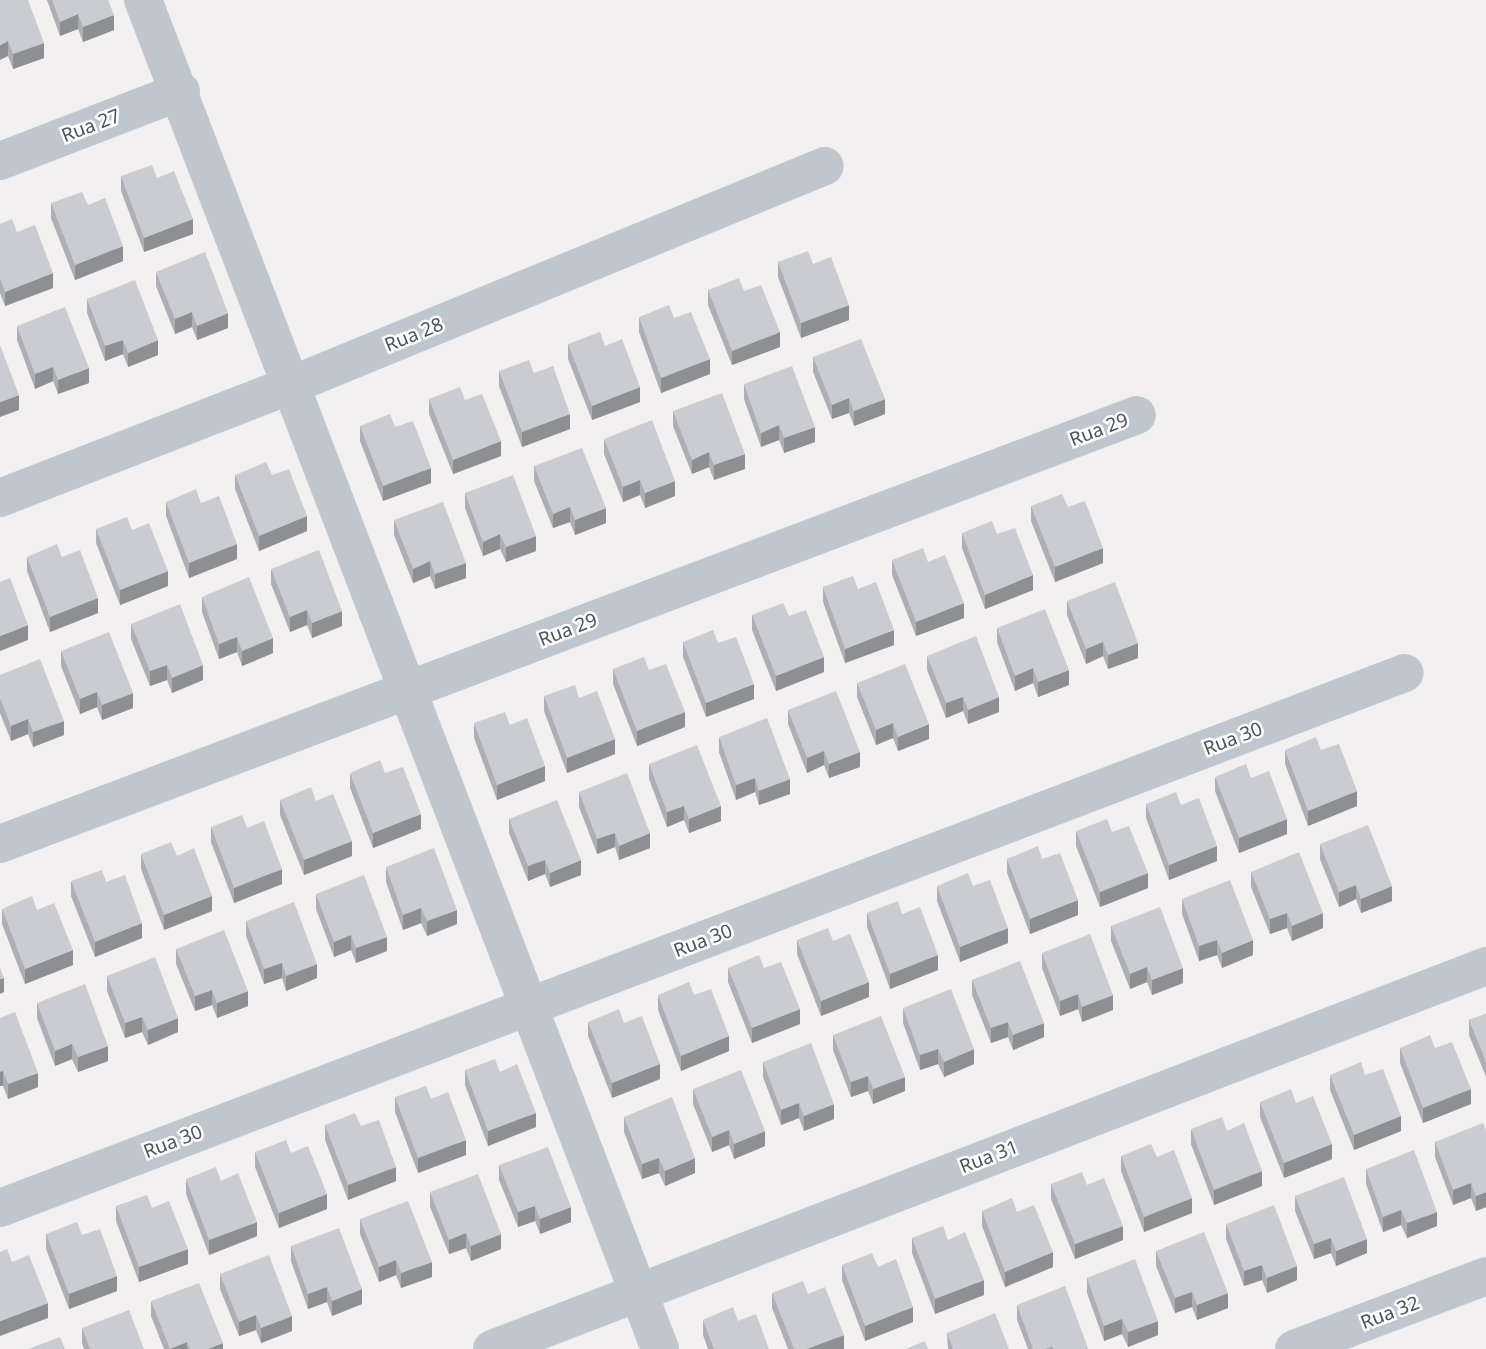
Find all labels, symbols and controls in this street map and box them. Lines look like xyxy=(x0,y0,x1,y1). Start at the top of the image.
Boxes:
street label: Rua 27 xyxy=(58,104,124,148)
street label: Rua 28 xyxy=(381,313,447,357)
street label: Rua 29 xyxy=(1066,408,1132,452)
street label: Rua 29 xyxy=(535,608,601,652)
street label: Rua 30 xyxy=(1200,717,1266,761)
street label: Rua 30 xyxy=(670,919,736,963)
street label: Rua 30 xyxy=(140,1120,206,1164)
street label: Rua 31 xyxy=(956,1135,1022,1179)
street label: Rua 32 xyxy=(1357,1291,1423,1335)

